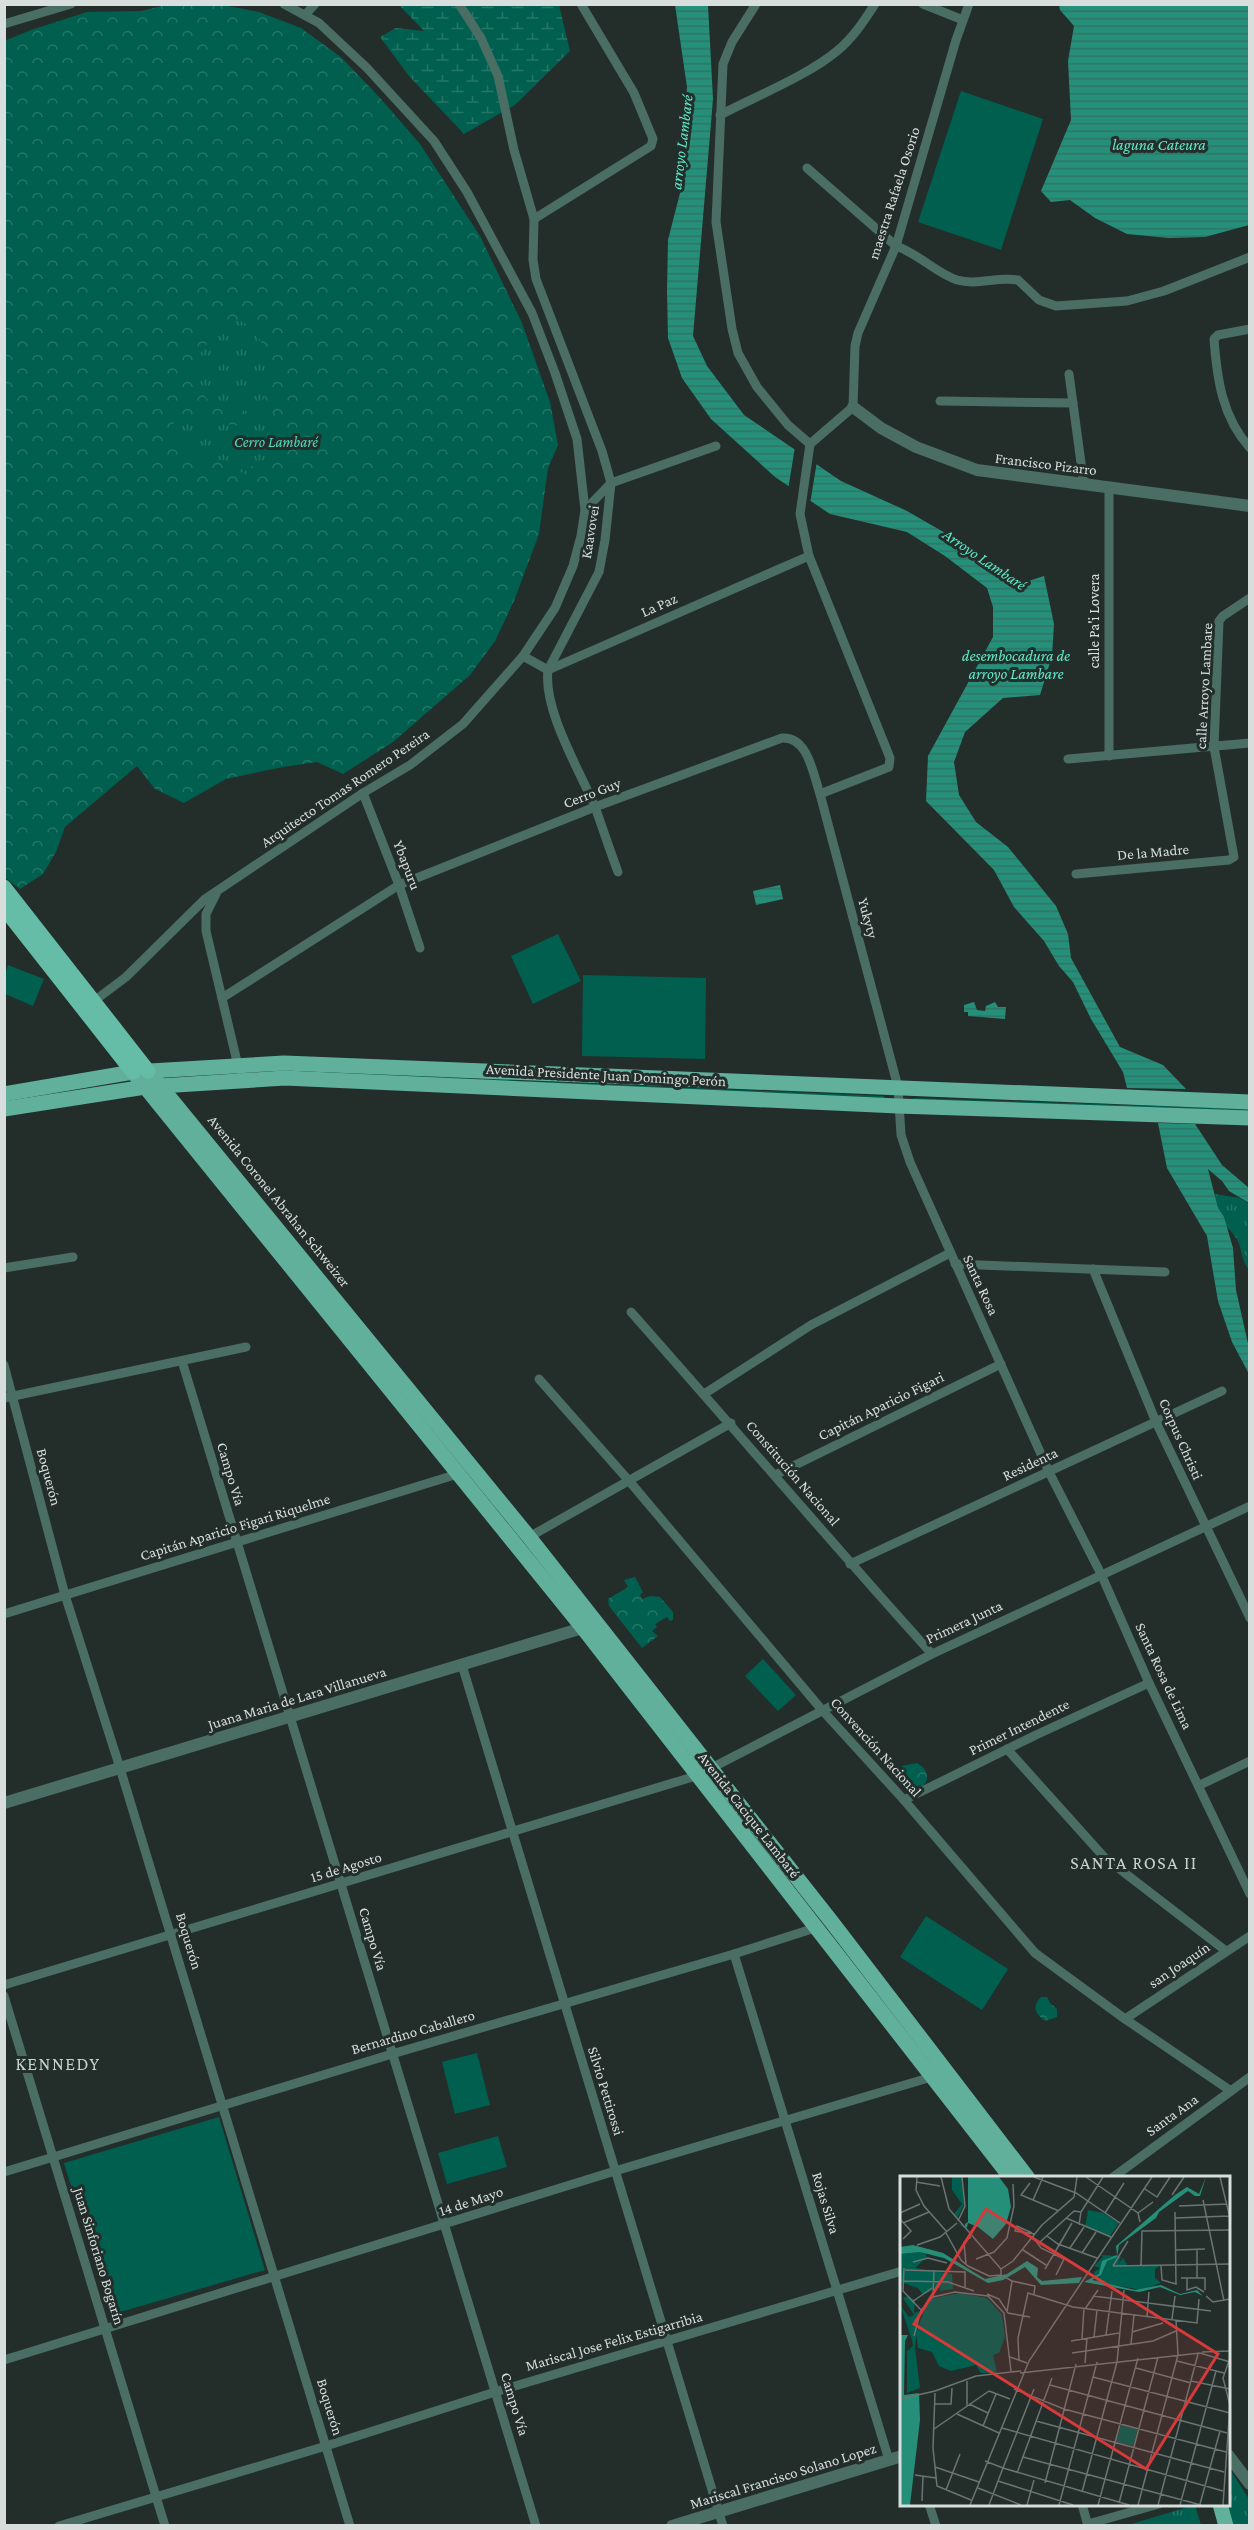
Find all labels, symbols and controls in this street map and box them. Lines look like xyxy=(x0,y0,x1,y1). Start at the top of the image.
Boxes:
water label: arroyo Lambaré xyxy=(667,93,697,190)
street label: maestra Rafaela Osorio xyxy=(865,125,923,261)
water label: laguna Cateura xyxy=(1112,136,1206,154)
park label: Cerro Lambaré xyxy=(234,434,319,450)
street label: Francisco Pizarro xyxy=(994,450,1098,478)
street label: Kaavovei xyxy=(578,504,602,560)
water label: Arroyo Lambaré xyxy=(939,525,1030,595)
street label: calle Pa'i Lovera xyxy=(1086,573,1102,669)
street label: La Paz xyxy=(638,590,680,620)
street label: calle Arroyo Lambare xyxy=(1193,622,1216,750)
water label: desembocadura de arroyo Lambare xyxy=(962,647,1070,683)
street label: Arquitecto Tomas Romero Pereira xyxy=(258,726,433,851)
street label: Cerro Guy xyxy=(561,775,623,812)
street label: Ybapuru xyxy=(389,838,424,892)
street label: De la Madre xyxy=(1116,841,1190,863)
street label: Yukyty xyxy=(854,896,881,940)
street label: Avenida Presidente Juan Domingo Perón xyxy=(485,1061,726,1090)
street label: Avenida Coronel Abrahan Schweizer xyxy=(205,1112,354,1291)
street label: Santa Rosa xyxy=(960,1252,1002,1318)
street label: Capitán Aparicio Figari xyxy=(816,1369,947,1444)
street label: Corpus Christi xyxy=(1155,1396,1206,1482)
street label: Constitución Nacional xyxy=(743,1417,843,1529)
street label: Campo Vía xyxy=(213,1441,248,1508)
street label: Residenta xyxy=(1000,1444,1060,1484)
street label: Boquerón xyxy=(33,1447,64,1508)
street label: Capitán Aparicio Figari Riquelme xyxy=(138,1490,333,1565)
street label: Primera Junta xyxy=(923,1597,1005,1648)
street label: Santa Rosa de Lima xyxy=(1132,1620,1196,1732)
street label: Juana Maria de Lara Villanueva xyxy=(204,1663,388,1734)
street label: Convención Nacional xyxy=(827,1694,925,1800)
street label: Primer Intendente xyxy=(966,1696,1072,1758)
street label: Avenida Cacique Lambaré xyxy=(694,1749,803,1882)
street label: 15 de Agosto xyxy=(309,1849,384,1886)
district label: SANTA ROSA II xyxy=(1070,1853,1198,1873)
street label: Campo Vía xyxy=(355,1906,390,1973)
street label: Boquerón xyxy=(172,1911,205,1972)
street label: san Joaquín xyxy=(1145,1939,1213,1992)
street label: Bernardino Caballero xyxy=(349,2007,477,2057)
street label: Silvio Pettirossi xyxy=(585,2045,627,2137)
district label: KENNEDY xyxy=(15,2054,101,2074)
street label: Santa Ana xyxy=(1143,2091,1201,2139)
street label: Rojas Silva xyxy=(808,2170,843,2236)
inset map xyxy=(900,2176,1230,2506)
street label: 14 de Mayo xyxy=(437,2183,505,2220)
street label: Juan Sinforiano Bogarín xyxy=(69,2184,128,2327)
street label: Mariscal Jose Felix Estigarribia xyxy=(524,2308,705,2375)
street label: Campo Vía xyxy=(497,2371,532,2438)
street label: Boquerón xyxy=(313,2377,346,2438)
street label: Mariscal Francisco Solano Lopez xyxy=(688,2440,878,2513)

